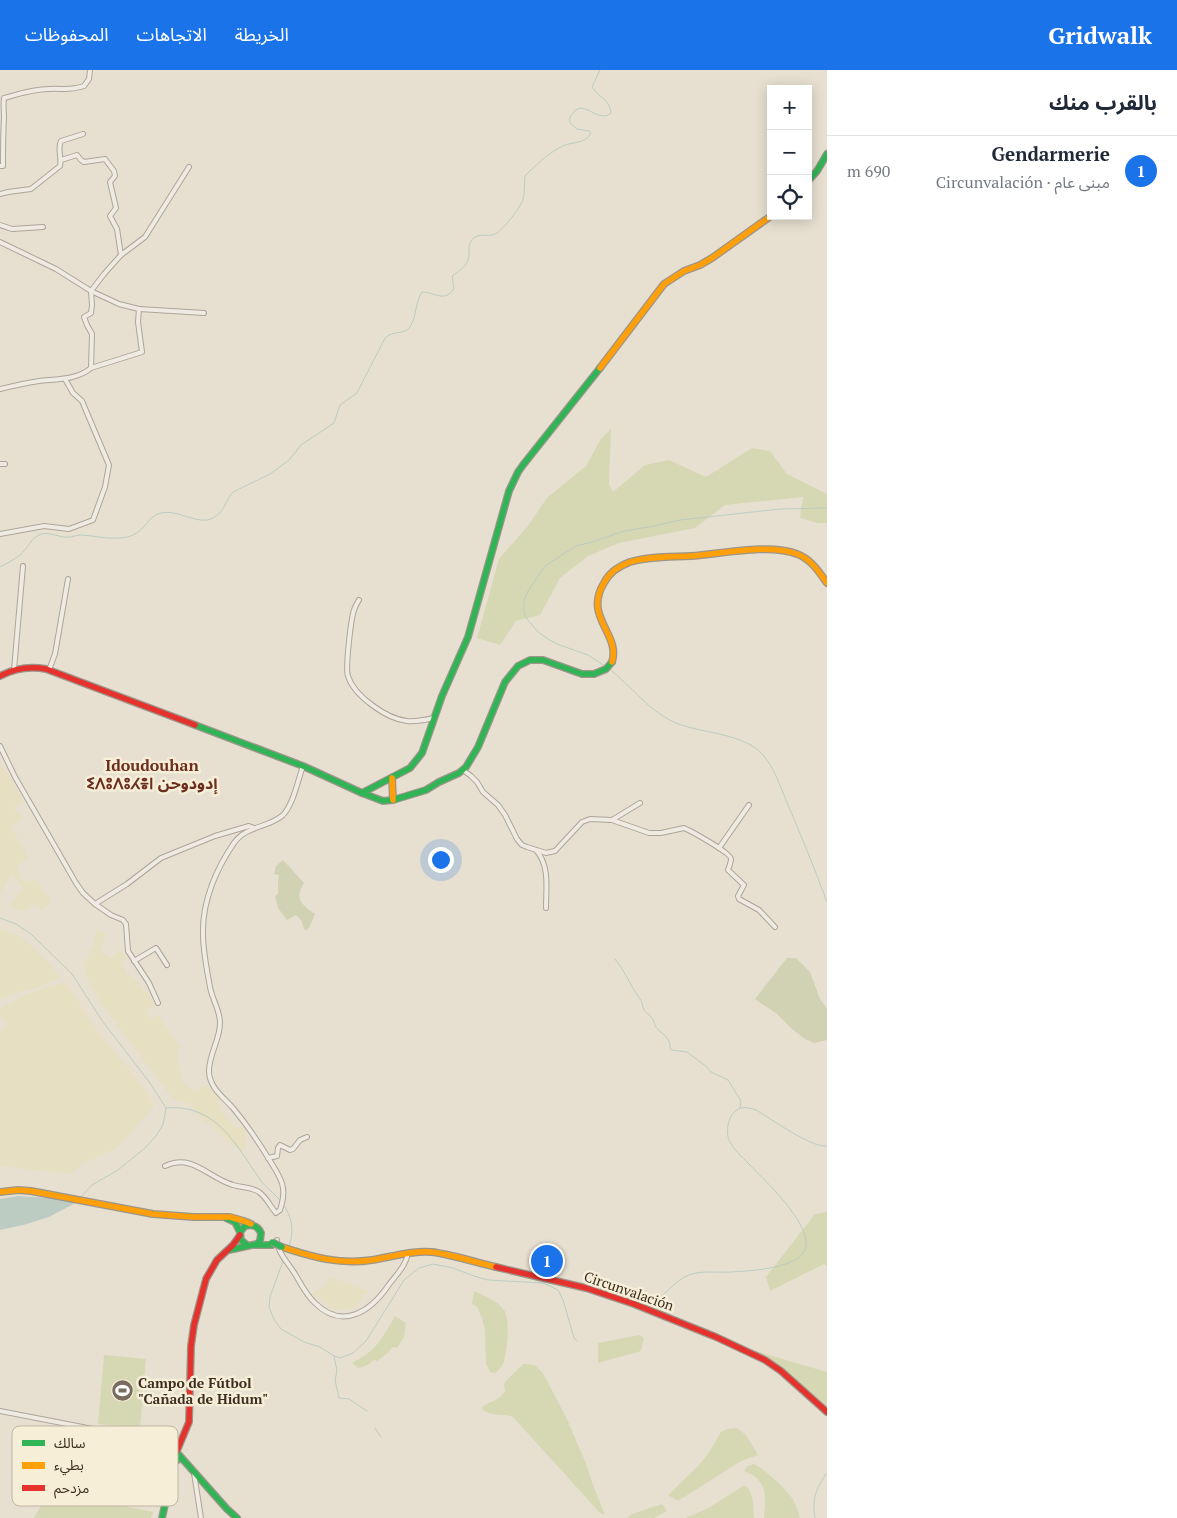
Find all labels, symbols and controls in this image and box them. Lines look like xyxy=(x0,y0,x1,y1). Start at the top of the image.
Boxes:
text: Gridwalk xyxy=(1048,19,1152,51)
text: المحفوظات xyxy=(25,22,109,46)
text: الاتجاهات xyxy=(137,22,207,46)
text: الخريطة xyxy=(235,22,289,46)
map controls xyxy=(767,85,812,220)
button: + xyxy=(767,85,812,130)
text: بالقرب منك xyxy=(1049,88,1157,116)
button: − xyxy=(767,130,812,175)
text: Gendarmerie xyxy=(991,141,1110,166)
text: 690 m xyxy=(847,160,890,182)
text: 1 xyxy=(1136,160,1146,182)
text: مبنى عام · Circunvalación xyxy=(936,171,1110,193)
button: locate xyxy=(767,175,812,220)
district label: Idoudouhan ⵉⴷⵓⴷⵓⵃⴻⵏ إدودوحن xyxy=(86,754,218,795)
your location xyxy=(428,847,454,873)
pin: 1 xyxy=(531,1242,563,1280)
street label: Circunvalación xyxy=(582,1266,677,1315)
place label: Campo de Fútbol "Cañada de Hidum" xyxy=(138,1373,268,1408)
sports icon: Campo de Fútbol "Cañada de Hidum" xyxy=(110,1379,134,1403)
legend xyxy=(12,1426,178,1506)
text: سالك xyxy=(54,1433,86,1452)
text: بطيء xyxy=(54,1455,84,1476)
text: مزدحم xyxy=(54,1478,89,1499)

